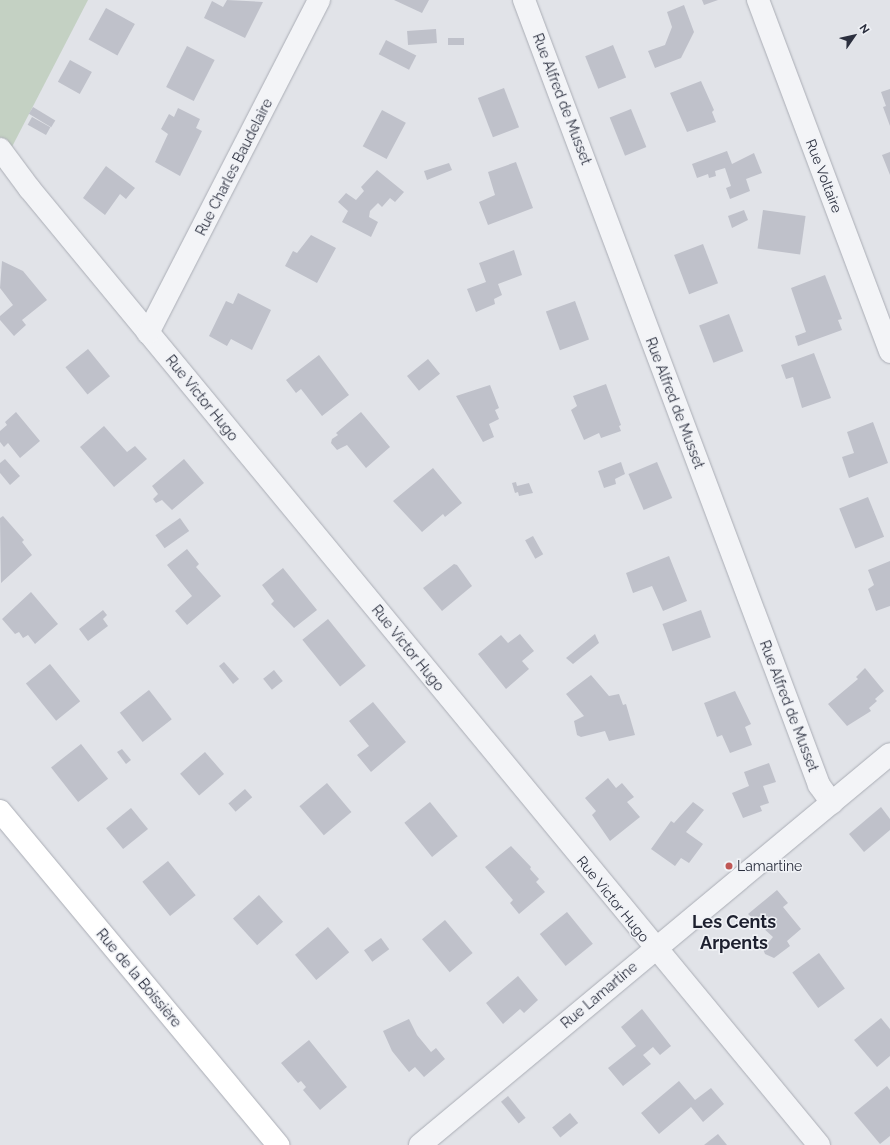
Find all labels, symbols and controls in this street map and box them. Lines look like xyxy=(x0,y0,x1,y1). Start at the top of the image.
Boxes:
north arrow xyxy=(834,16,874,56)
text: N xyxy=(857,22,872,36)
street label: Rue Alfred de Musset xyxy=(529,31,595,167)
street label: Rue Charles Baudelaire xyxy=(192,96,276,238)
street label: Rue Voltaire xyxy=(802,137,846,215)
street label: Rue Alfred de Musset xyxy=(642,335,708,471)
street label: Rue Victor Hugo xyxy=(162,351,242,445)
street label: Rue Victor Hugo xyxy=(368,601,448,695)
street label: Rue Alfred de Musset xyxy=(756,638,822,774)
street label: Rue Victor Hugo xyxy=(573,852,653,946)
place label: Lamartine xyxy=(737,858,802,874)
marker: Lamartine xyxy=(724,861,734,871)
district label: Les Cents Arpents xyxy=(692,912,776,954)
street label: Rue de la Boissière xyxy=(93,925,185,1031)
street label: Rue Lamartine xyxy=(557,958,641,1032)

